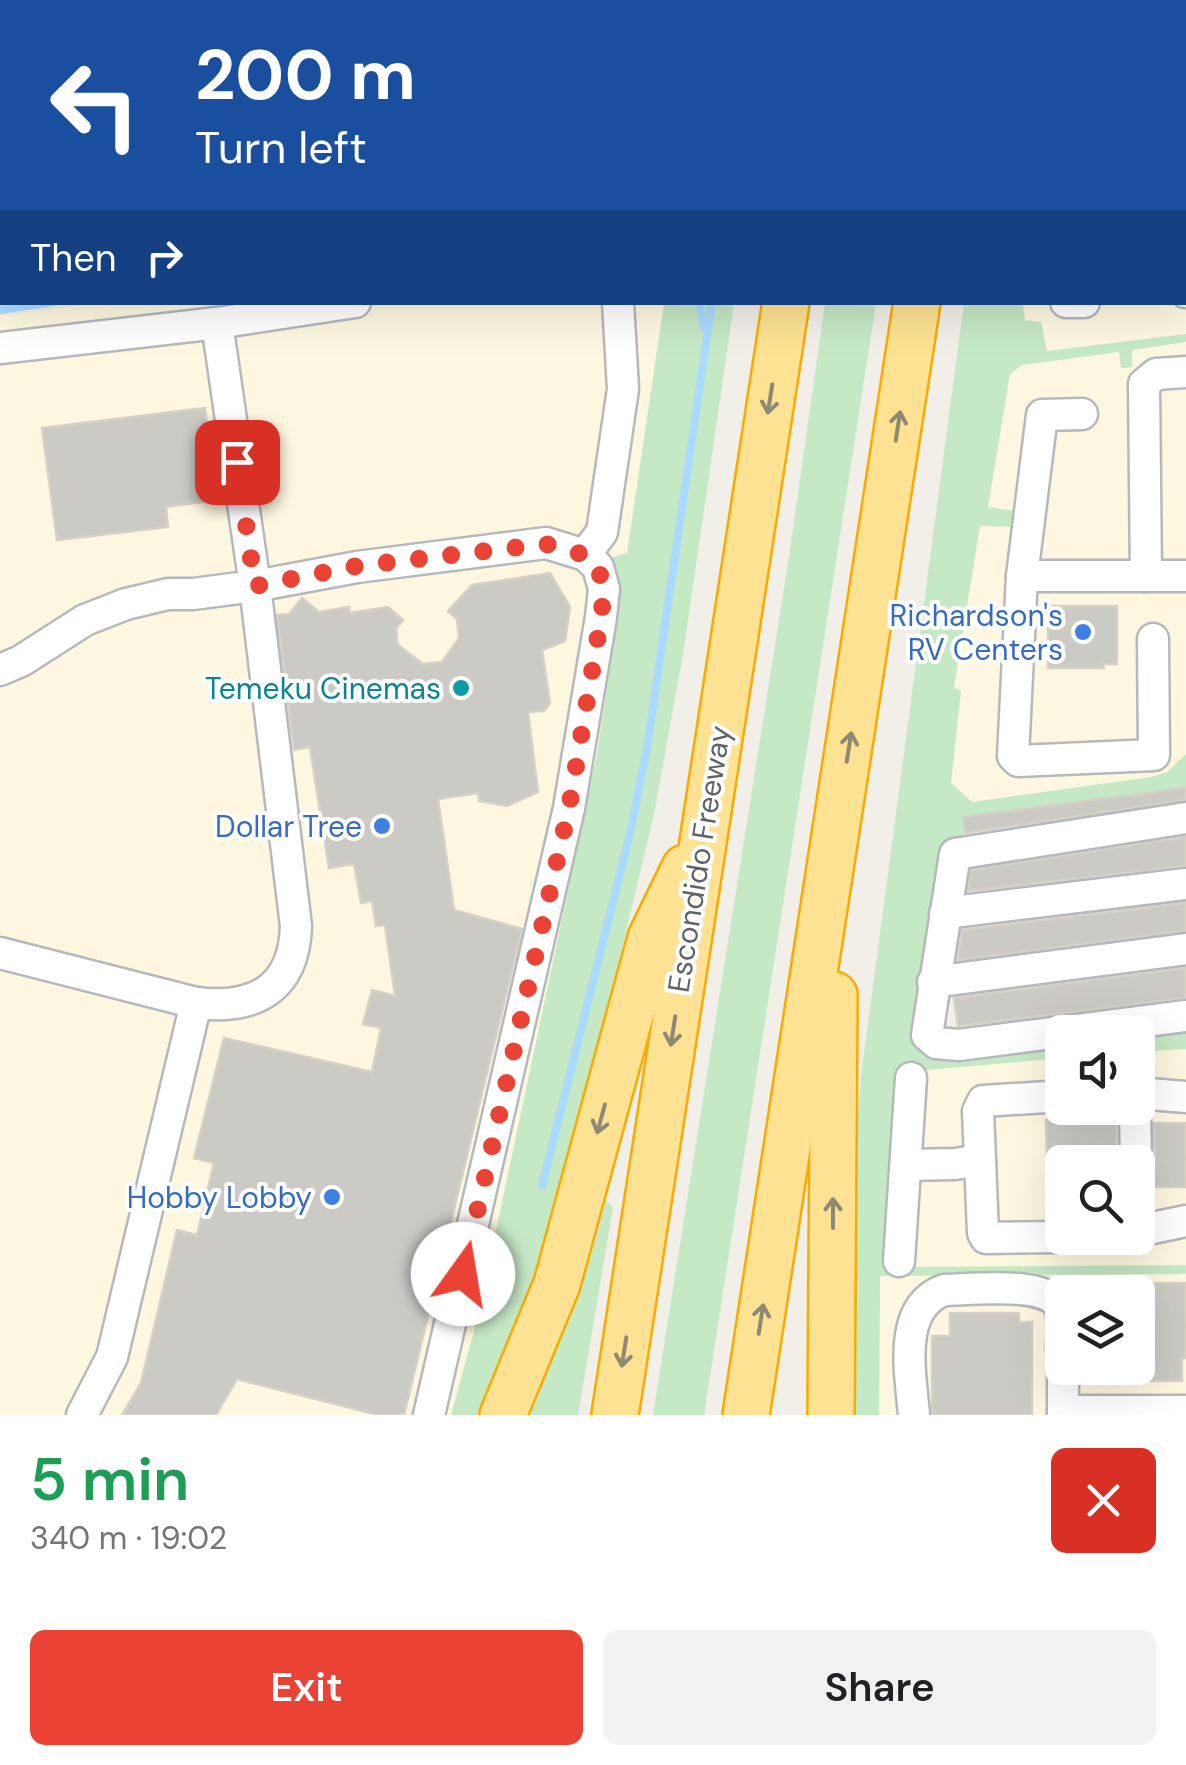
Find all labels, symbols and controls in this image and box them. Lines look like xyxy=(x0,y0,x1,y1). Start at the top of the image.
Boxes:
text: 200 m xyxy=(195,30,416,121)
icon: left xyxy=(30,40,160,170)
text: Turn left xyxy=(195,118,367,177)
icon: right xyxy=(137,230,192,285)
text: Then xyxy=(30,233,117,283)
one-way arrow xyxy=(761,382,779,415)
one-way arrow xyxy=(889,410,908,442)
pin xyxy=(195,420,280,505)
icon: arrive xyxy=(210,435,265,490)
place label: Richardson's RV Centers xyxy=(890,596,1063,669)
marker: Richardson's RV Centers xyxy=(1072,621,1094,643)
place label: Temeku Cinemas xyxy=(205,669,441,708)
marker: Temeku Cinemas xyxy=(450,677,472,699)
street label: Escondido Freeway xyxy=(659,722,739,995)
one-way arrow xyxy=(841,731,859,764)
place label: Dollar Tree xyxy=(215,807,362,846)
marker: Dollar Tree xyxy=(371,815,393,837)
one-way arrow xyxy=(664,1014,682,1046)
map controls xyxy=(1045,1015,1155,1385)
button: sound xyxy=(1045,1015,1155,1125)
one-way arrow xyxy=(591,1103,610,1134)
button: search xyxy=(1045,1145,1155,1255)
place label: Hobby Lobby xyxy=(127,1178,312,1217)
marker: Hobby Lobby xyxy=(321,1186,343,1208)
one-way arrow xyxy=(824,1197,842,1230)
position arrow xyxy=(411,1222,515,1326)
button: layers xyxy=(1045,1275,1155,1385)
one-way arrow xyxy=(752,1303,770,1335)
one-way arrow xyxy=(615,1335,633,1368)
text: 5 min xyxy=(30,1440,189,1519)
button: close xyxy=(1051,1448,1156,1553)
text: 340 m · 19:02 xyxy=(30,1517,227,1559)
button: Exit xyxy=(30,1630,583,1745)
button: Share xyxy=(603,1630,1156,1745)

